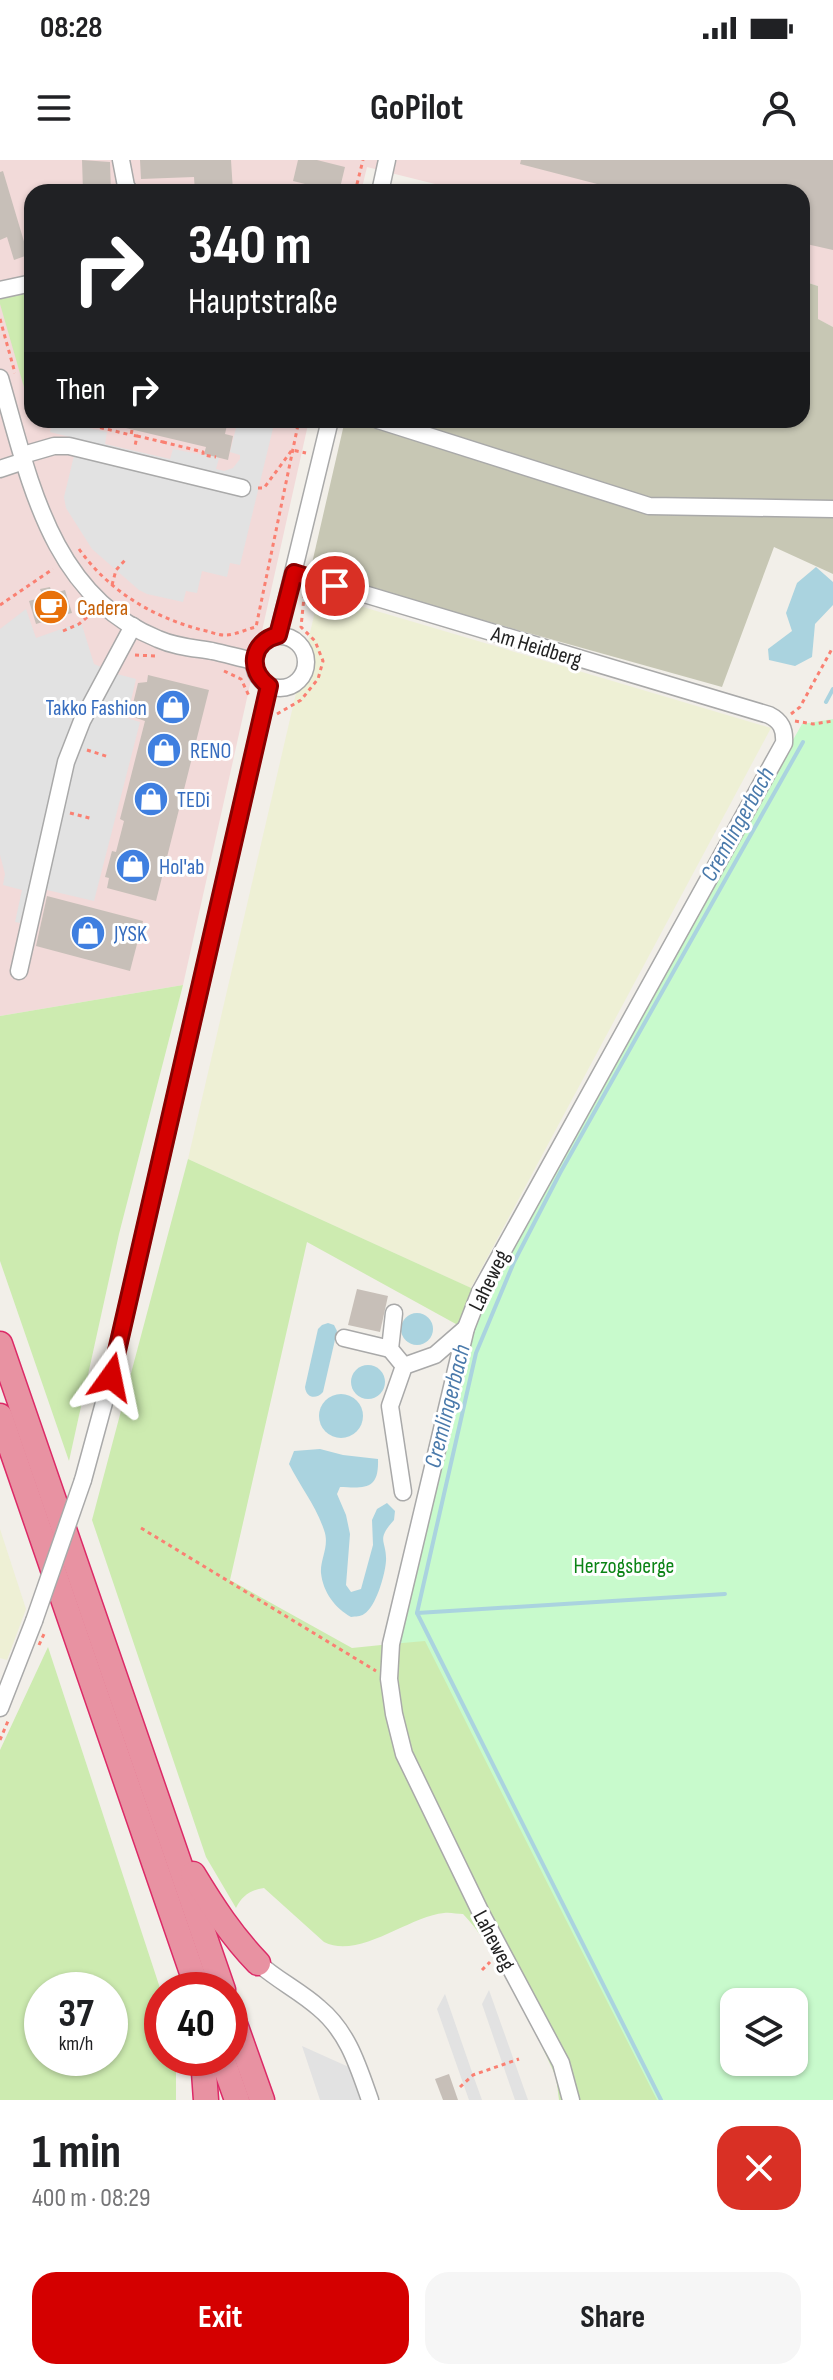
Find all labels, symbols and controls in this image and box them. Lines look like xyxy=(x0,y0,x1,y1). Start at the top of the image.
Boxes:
text: 08:28 xyxy=(40,10,102,46)
icon: menu xyxy=(32,86,76,130)
icon: person xyxy=(757,86,801,130)
text: GoPilot xyxy=(370,87,463,130)
text: 340 m xyxy=(188,213,312,280)
icon: right xyxy=(56,216,160,320)
text: Hauptstraße xyxy=(188,281,338,324)
icon: right xyxy=(122,368,166,412)
text: Then xyxy=(56,372,106,408)
pin xyxy=(301,552,369,620)
icon: arrive xyxy=(313,564,357,608)
cafe icon: Cadera xyxy=(32,588,70,626)
place label: Cadera xyxy=(77,595,128,622)
street label: Am Heidberg xyxy=(487,621,585,674)
shop icon: Takko Fashion xyxy=(154,688,192,726)
place label: Takko Fashion xyxy=(46,695,147,722)
shop icon: RENO xyxy=(145,731,183,769)
place label: RENO xyxy=(190,738,231,765)
water label: Cremlingerbach xyxy=(694,762,781,886)
shop icon: TEDi xyxy=(132,780,170,818)
place label: TEDi xyxy=(177,787,210,814)
shop icon: Hol'ab xyxy=(114,847,152,885)
place label: Hol'ab xyxy=(159,854,204,881)
shop icon: JYSK xyxy=(69,914,107,952)
place label: JYSK xyxy=(113,921,147,948)
street label: Laheweg xyxy=(463,1245,516,1316)
position arrow xyxy=(69,1335,153,1419)
water label: Cremlingerbach xyxy=(418,1341,477,1471)
park label: Herzogsberge xyxy=(574,1553,674,1580)
street label: Laheweg xyxy=(467,1906,521,1976)
speed limit sign: 40 xyxy=(144,1972,248,2076)
map controls xyxy=(720,1988,808,2076)
button: layers xyxy=(720,1988,808,2076)
text: 37 xyxy=(58,1990,94,2038)
text: km/h xyxy=(59,2032,93,2056)
text: 1 min xyxy=(32,2124,121,2181)
button: close xyxy=(717,2126,801,2210)
text: 400 m · 08:29 xyxy=(32,2183,150,2214)
button: Exit xyxy=(32,2272,409,2364)
button: Share xyxy=(425,2272,801,2364)

